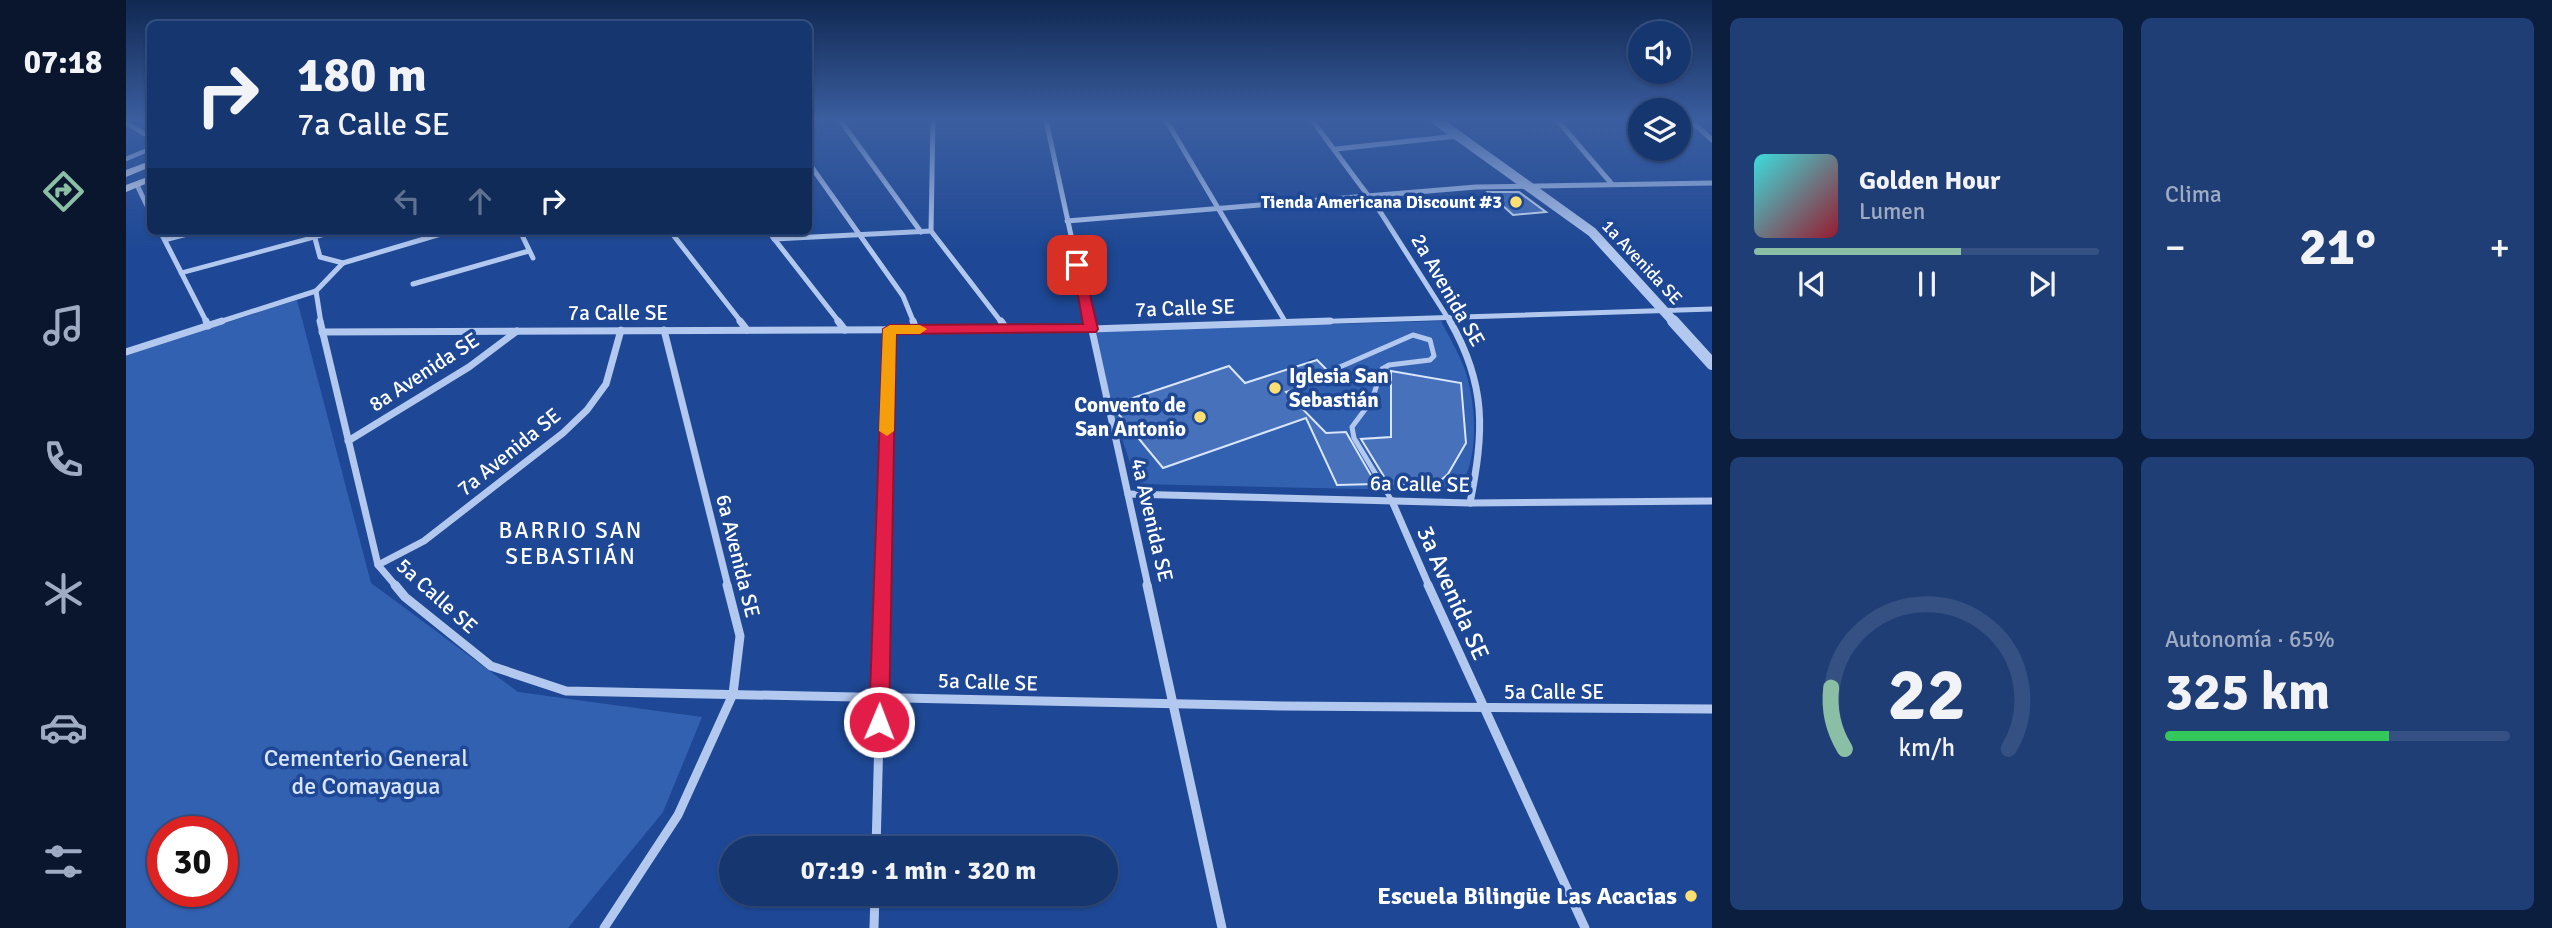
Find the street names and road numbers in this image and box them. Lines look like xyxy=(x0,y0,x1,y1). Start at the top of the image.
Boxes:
street label: 1a Avenida SE xyxy=(1597,215,1687,309)
street label: 2a Avenida SE xyxy=(1405,229,1491,351)
street label: 7a Calle SE xyxy=(1134,293,1236,323)
street label: 7a Calle SE xyxy=(568,300,668,326)
street label: 8a Avenida SE xyxy=(364,327,484,417)
street label: 7a Avenida SE xyxy=(452,402,566,502)
street label: 4a Avenida SE xyxy=(1125,456,1179,584)
street label: 6a Calle SE xyxy=(1370,470,1470,498)
street label: 6a Avenida SE xyxy=(710,492,766,620)
street label: 3a Avenida SE xyxy=(1410,521,1496,665)
street label: 5a Calle SE xyxy=(391,553,483,639)
street label: 5a Calle SE xyxy=(937,667,1039,697)
street label: 5a Calle SE xyxy=(1504,679,1604,705)

